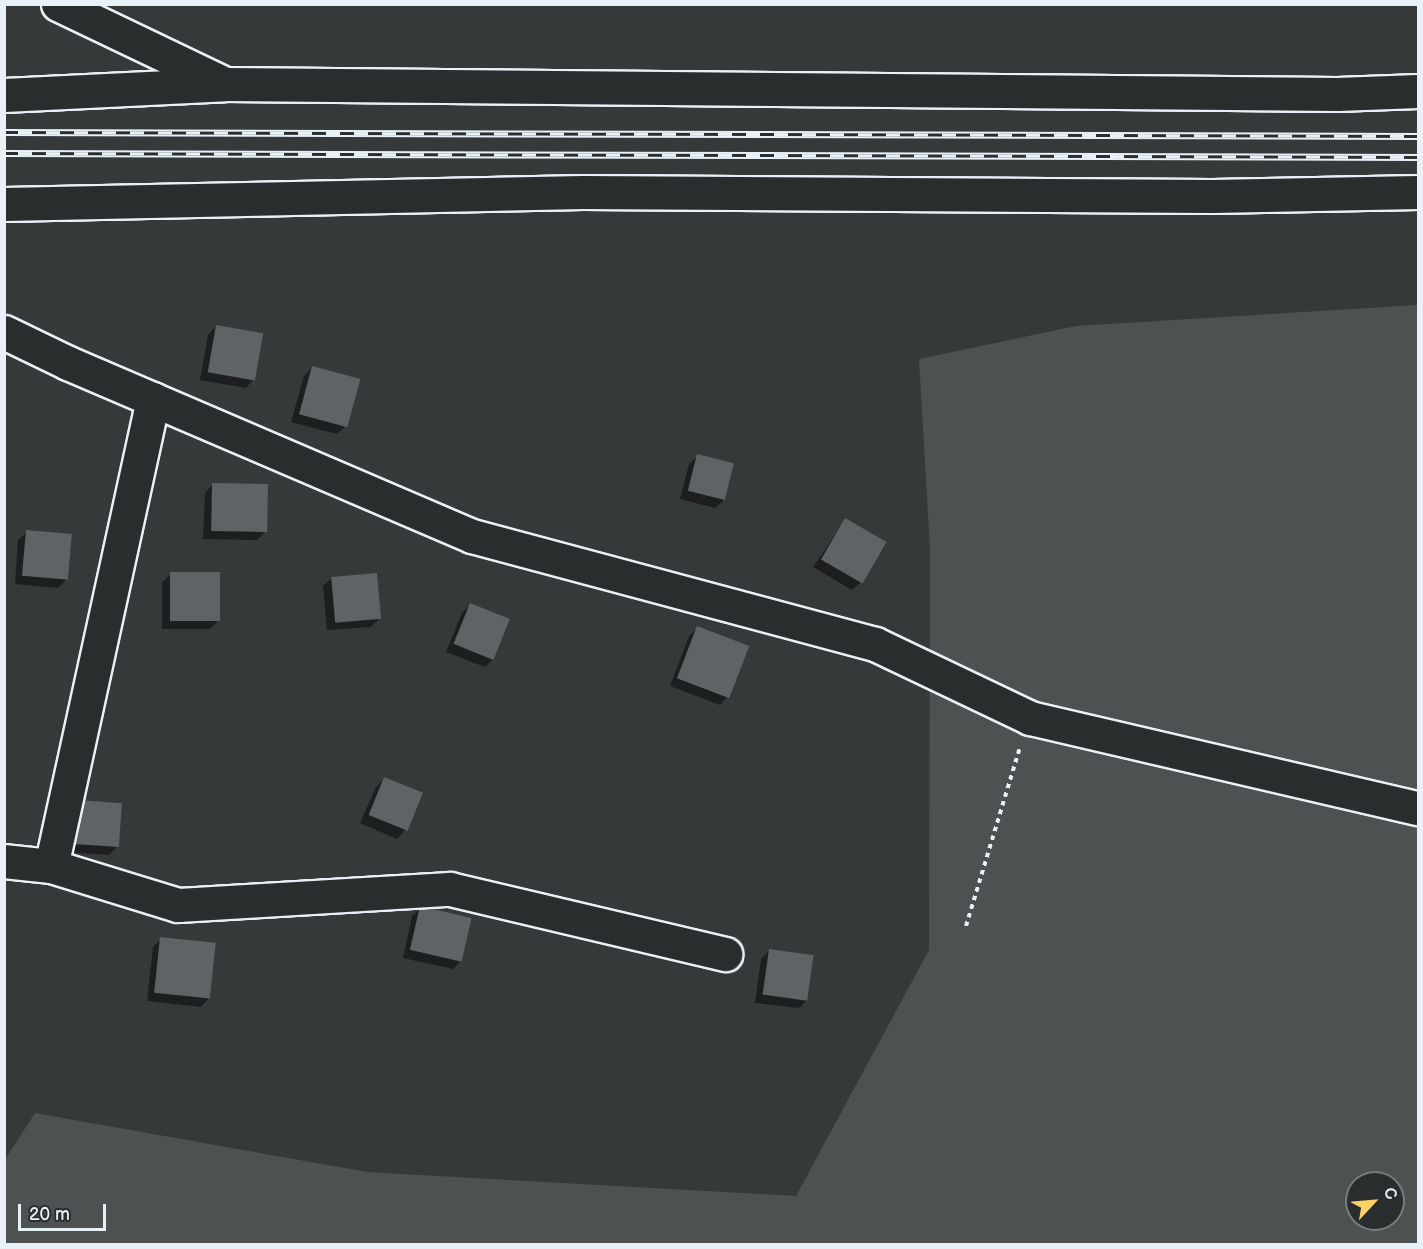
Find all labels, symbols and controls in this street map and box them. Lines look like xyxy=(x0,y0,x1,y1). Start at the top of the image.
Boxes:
north arrow xyxy=(1345,1171,1405,1231)
text: С xyxy=(1379,1185,1401,1203)
scale bar xyxy=(21,1192,110,1230)
text: 20 m xyxy=(29,1204,70,1225)

